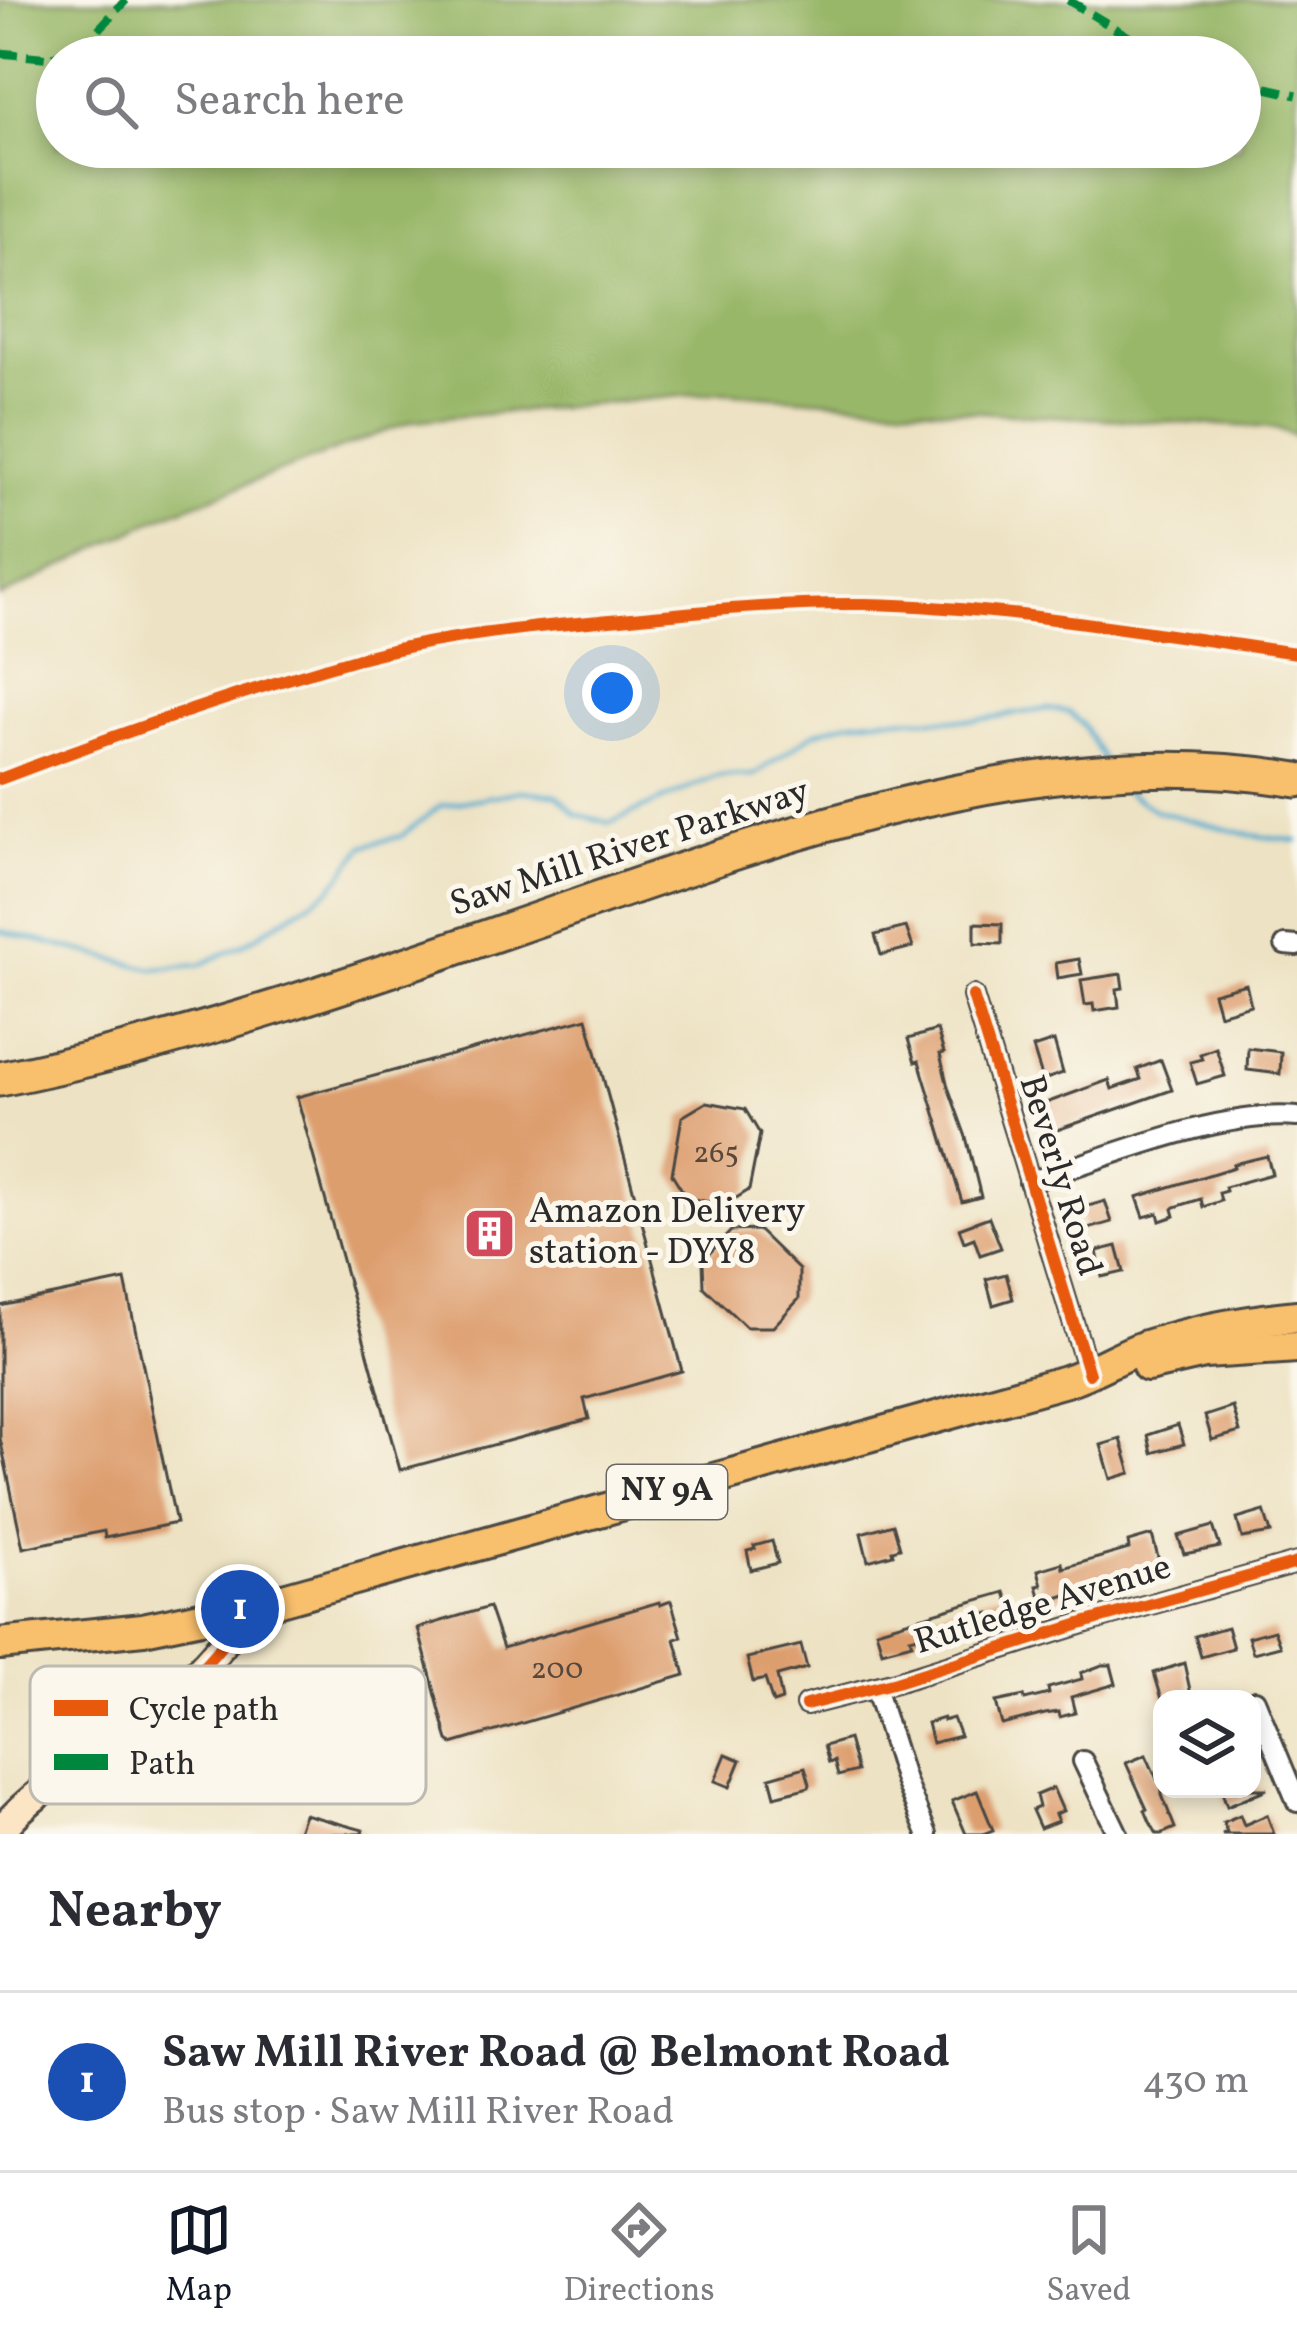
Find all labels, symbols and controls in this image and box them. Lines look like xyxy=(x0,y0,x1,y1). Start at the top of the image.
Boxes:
search box xyxy=(36,36,1261,168)
icon: search xyxy=(78,69,144,135)
text: Search here xyxy=(174,71,405,134)
your location xyxy=(582,663,642,723)
street label: Saw Mill River Parkway xyxy=(444,767,816,931)
street label: Beverly Road xyxy=(1005,1069,1113,1283)
house number: 265 xyxy=(693,1133,739,1175)
place label: Amazon Delivery station - DYY8 xyxy=(529,1188,805,1279)
building icon: Amazon Delivery station - DYY8 xyxy=(462,1206,518,1262)
road number: NY 9A xyxy=(607,1465,727,1519)
street label: Rutledge Avenue xyxy=(908,1543,1178,1669)
pin: 1 xyxy=(201,1564,279,1654)
house number: 200 xyxy=(531,1649,583,1691)
legend xyxy=(30,1666,426,1804)
text: Cycle path xyxy=(129,1689,279,1735)
map controls xyxy=(1153,1690,1261,1798)
button: layers xyxy=(1153,1690,1261,1798)
text: Path xyxy=(129,1743,195,1789)
text: Nearby xyxy=(48,1877,222,1948)
text: Saw Mill River Road @ Belmont Road xyxy=(162,2023,950,2086)
text: 1 xyxy=(79,2055,95,2109)
text: 430 m xyxy=(1142,2055,1249,2109)
text: Bus stop · Saw Mill River Road xyxy=(162,2086,674,2140)
tab: Map xyxy=(166,2197,232,2315)
tab: Directions xyxy=(563,2197,715,2315)
tab: Saved xyxy=(1046,2197,1131,2315)

